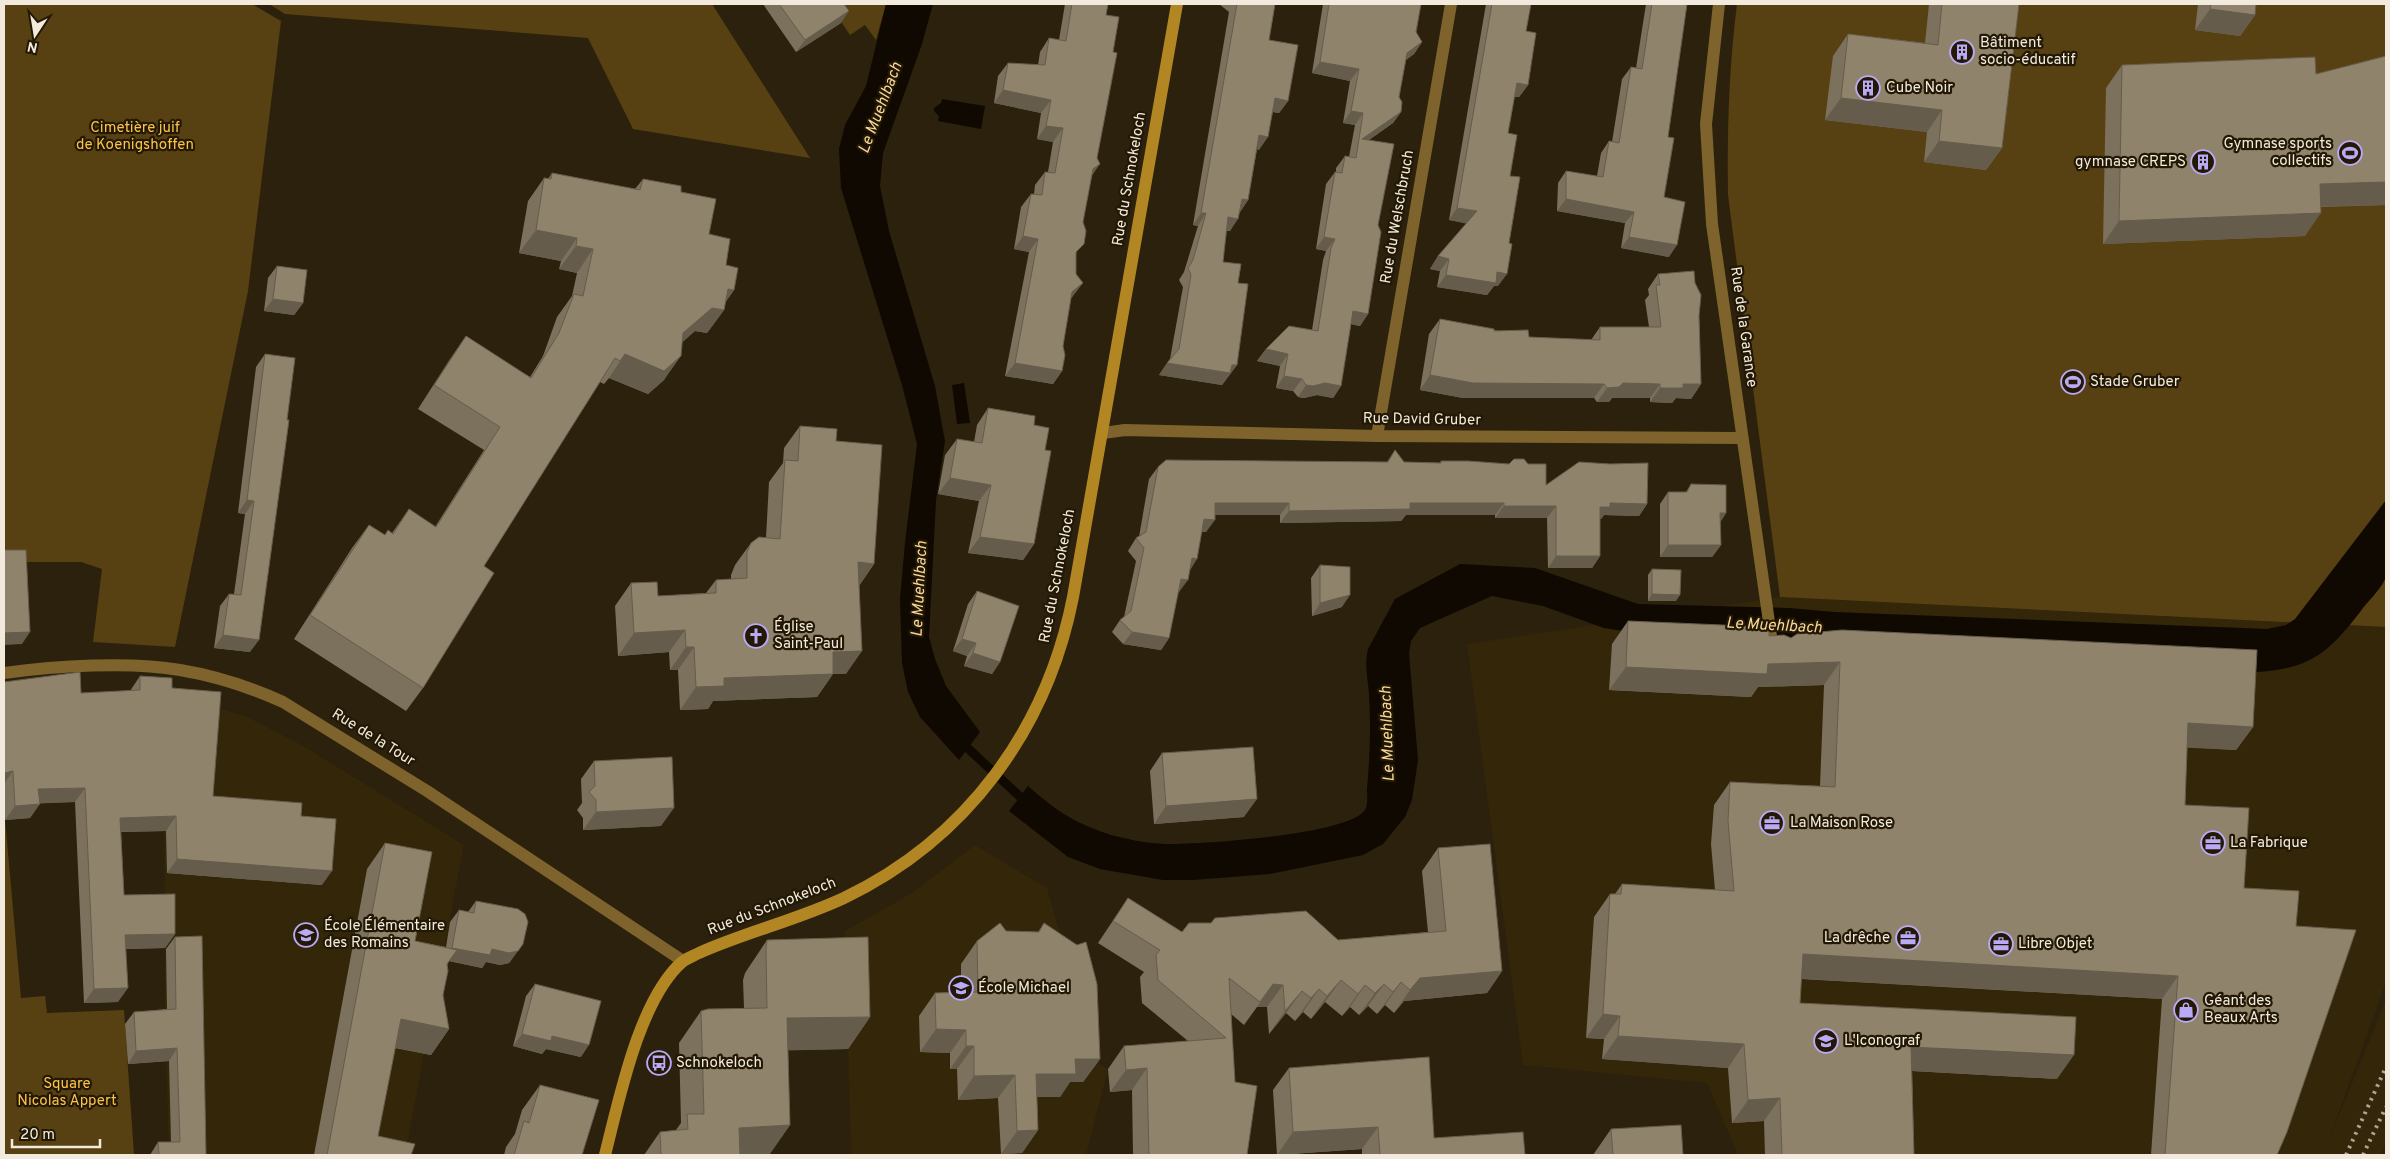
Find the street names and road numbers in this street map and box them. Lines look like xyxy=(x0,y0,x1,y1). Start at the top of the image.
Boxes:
street label: Rue du Schnokeloch xyxy=(1109,110,1151,248)
street label: Rue du Welschbruch xyxy=(1377,149,1419,285)
street label: Rue de la Garance xyxy=(1725,266,1761,388)
street label: Rue David Gruber xyxy=(1363,409,1481,431)
street label: Rue du Schnokeloch xyxy=(1036,507,1080,645)
street label: Rue de la Tour xyxy=(328,705,418,771)
street label: Rue du Schnokeloch xyxy=(705,874,839,940)

